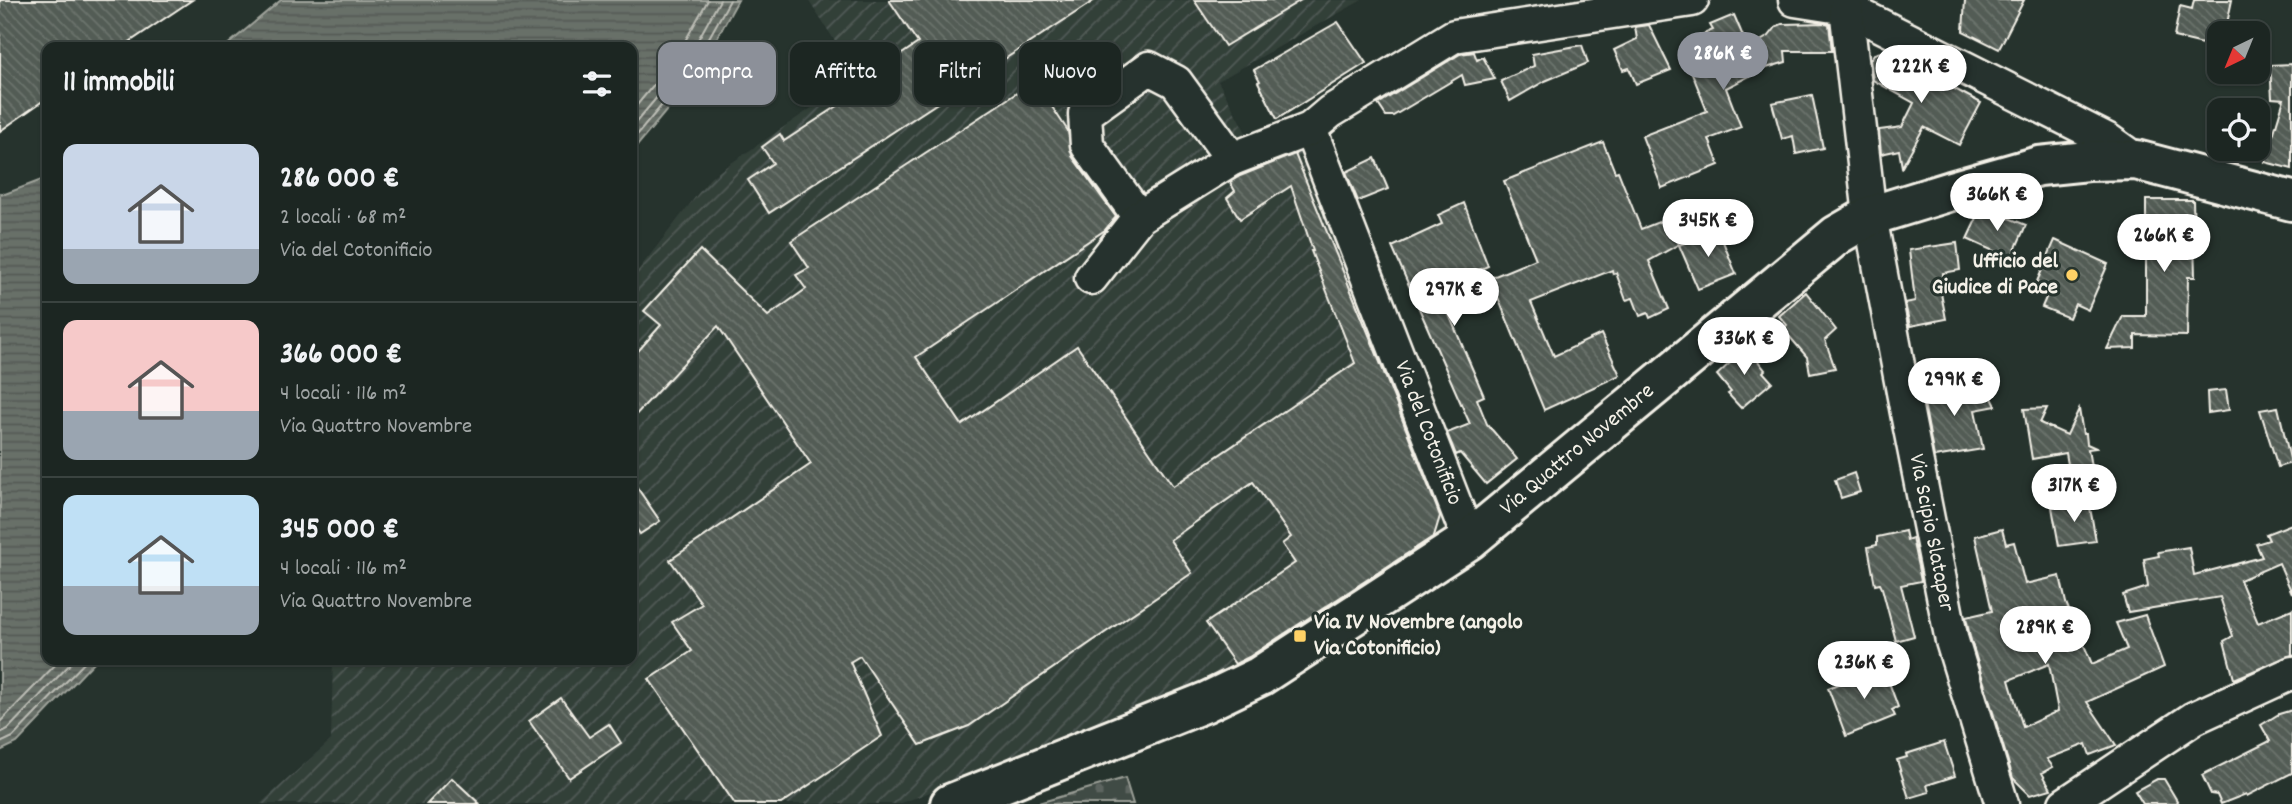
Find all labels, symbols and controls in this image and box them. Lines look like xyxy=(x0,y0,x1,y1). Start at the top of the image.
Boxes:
north arrow xyxy=(2207,21,2270,84)
map controls xyxy=(2207,21,2270,161)
pin: 286K € xyxy=(1666,32,1780,92)
text: 286K € xyxy=(1693,38,1753,71)
chip: Compra xyxy=(658,42,776,105)
chip: Affitta xyxy=(790,42,900,105)
chip: Filtri xyxy=(914,42,1005,105)
chip: Nuovo xyxy=(1019,42,1121,105)
pin: 222K € xyxy=(1864,46,1978,105)
text: 222K € xyxy=(1892,51,1950,84)
text: 11 immobili xyxy=(63,63,174,106)
icon: filters xyxy=(578,65,616,103)
button: locate xyxy=(2207,98,2270,161)
text: 286 000 € xyxy=(280,159,399,202)
icon: home xyxy=(119,172,203,256)
pin: 366K € xyxy=(1940,174,2054,233)
text: 366K € xyxy=(1966,179,2028,212)
pin: 345K € xyxy=(1651,200,1765,259)
text: 2 locali · 68 m² xyxy=(280,202,406,235)
text: 345K € xyxy=(1678,205,1738,238)
pin: 266K € xyxy=(2107,215,2221,274)
text: 266K € xyxy=(2133,220,2195,253)
text: Via del Cotonificio xyxy=(280,235,432,268)
place label: Ufficio del Giudice di Pace xyxy=(1932,246,2059,305)
marker: Ufficio del Giudice di Pace xyxy=(2064,267,2080,283)
pin: 297K € xyxy=(1397,268,1511,328)
text: 297K € xyxy=(1425,274,1483,307)
pin: 336K € xyxy=(1687,318,1801,377)
text: 336K € xyxy=(1714,323,1774,356)
text: 366 000 € xyxy=(280,335,402,378)
icon: home xyxy=(119,348,203,432)
street label: Via del Cotonificio xyxy=(1385,356,1471,510)
pin: 299K € xyxy=(1897,358,2011,418)
text: 299K € xyxy=(1924,364,1984,397)
street label: Via Quattro Novembre xyxy=(1493,376,1662,524)
text: 4 locali · 116 m² xyxy=(280,378,407,411)
text: Via Quattro Novembre xyxy=(280,411,472,444)
street label: Via Scipio Slataper xyxy=(1899,451,1962,615)
pin: 317K € xyxy=(2017,464,2131,524)
text: 317K € xyxy=(2048,470,2100,503)
text: 345 000 € xyxy=(280,510,399,553)
icon: home xyxy=(119,523,203,607)
text: 4 locali · 116 m² xyxy=(280,553,407,586)
text: Via Quattro Novembre xyxy=(280,586,472,619)
pin: 289K € xyxy=(1988,606,2102,666)
place label: Via IV Novembre (angolo Via Cotonificio) xyxy=(1314,607,1523,666)
text: 289K € xyxy=(2016,612,2074,645)
marker: Via IV Novembre (angolo Via Cotonificio) xyxy=(1292,628,1308,644)
pin: 236K € xyxy=(1807,642,1921,701)
text: 236K € xyxy=(1834,647,1894,680)

